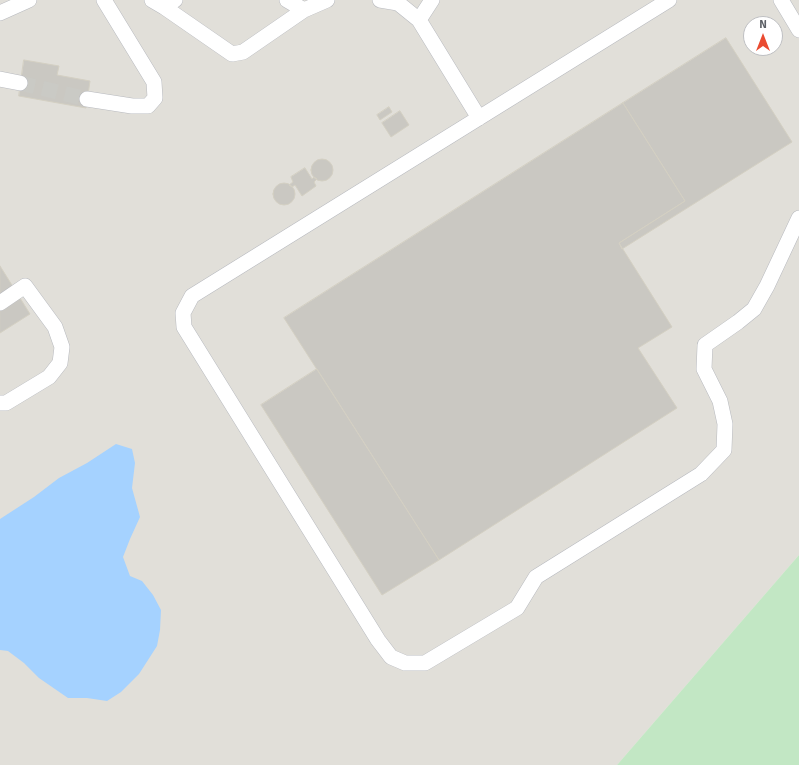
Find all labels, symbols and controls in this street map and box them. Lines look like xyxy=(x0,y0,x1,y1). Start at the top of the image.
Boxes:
north arrow xyxy=(743,16,783,56)
text: N xyxy=(759,18,767,31)

